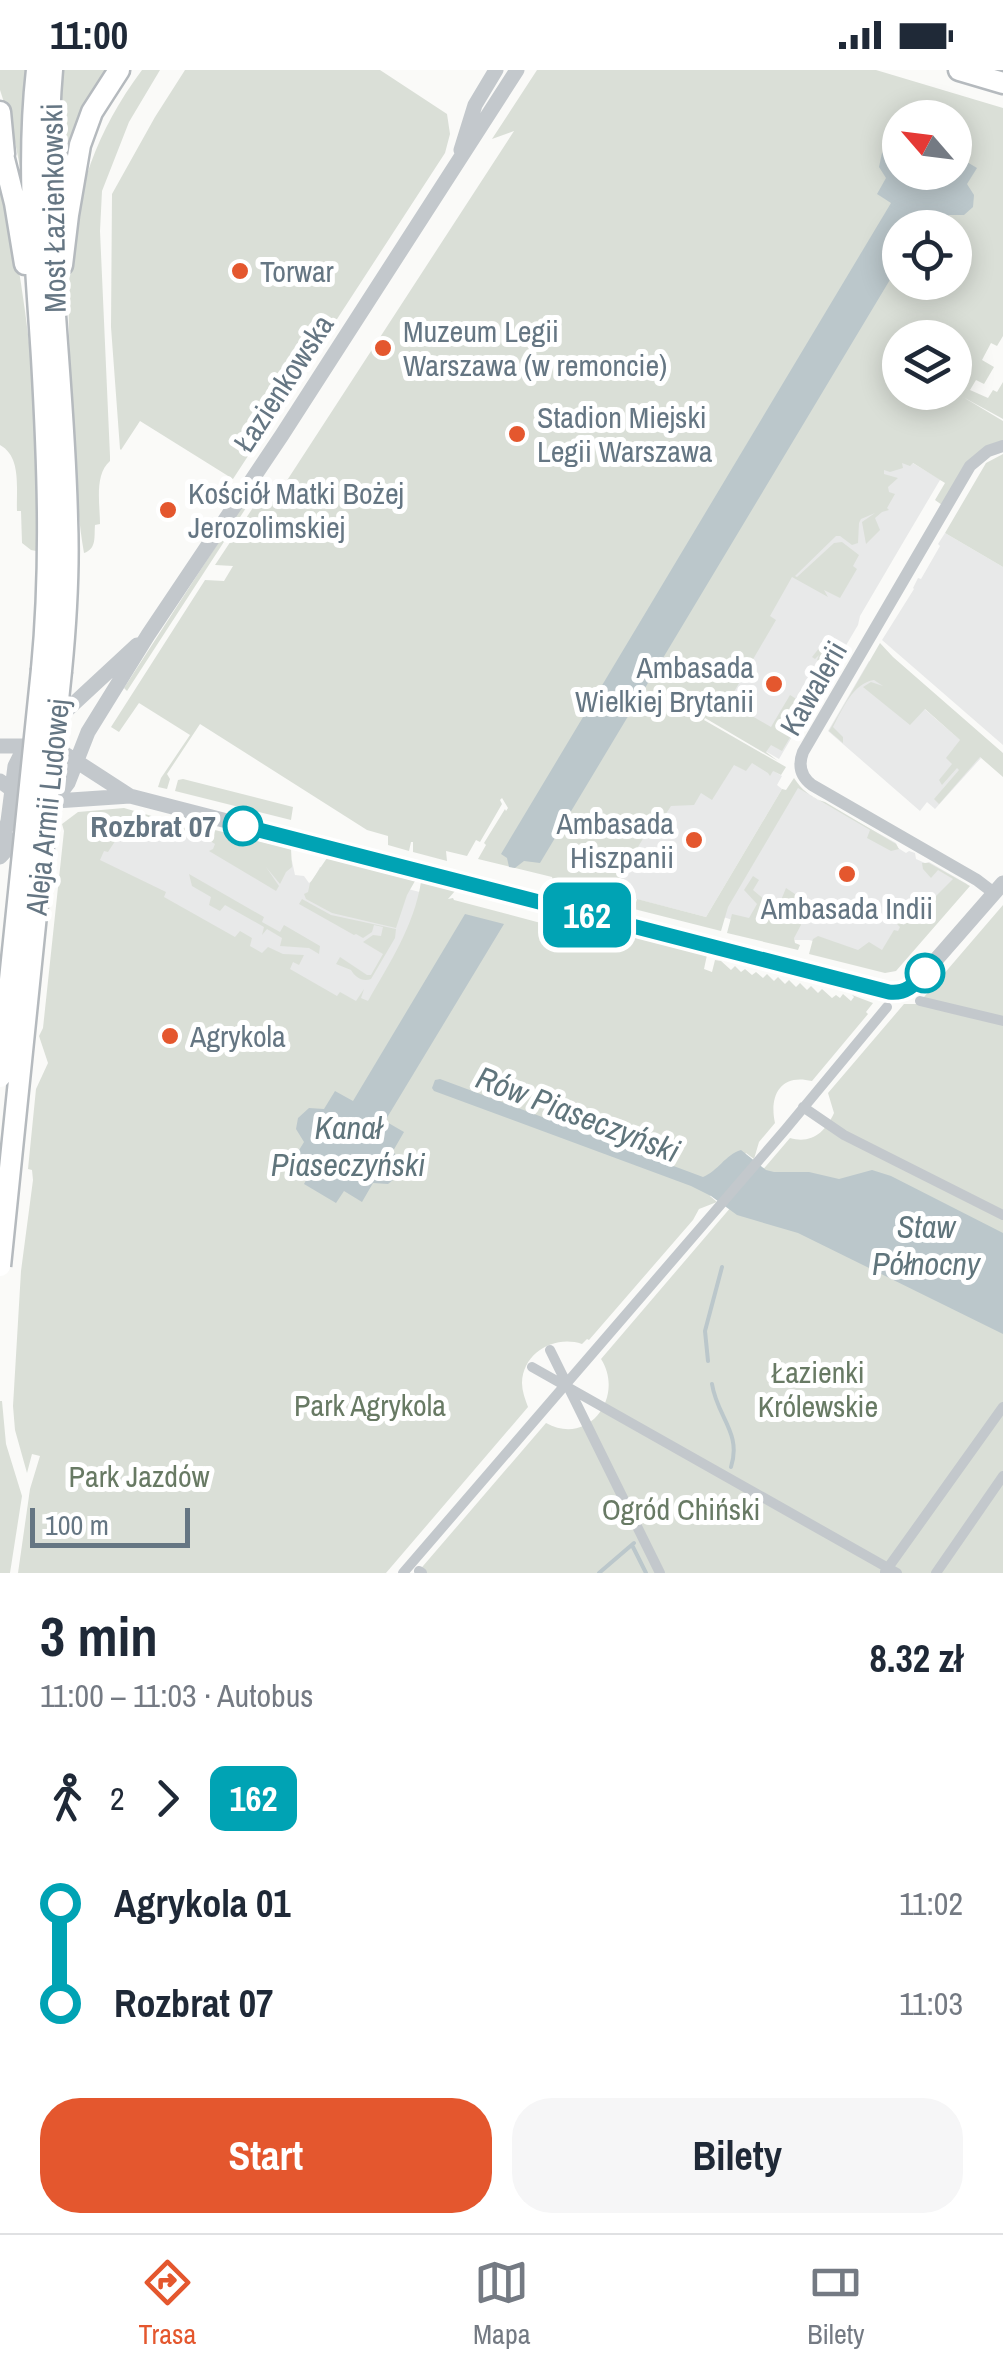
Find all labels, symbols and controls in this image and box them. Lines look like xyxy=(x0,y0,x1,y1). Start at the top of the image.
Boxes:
text: 11:00 xyxy=(50,10,128,61)
north arrow xyxy=(882,100,972,190)
map controls xyxy=(882,100,972,410)
street label: Most Łazienkowski xyxy=(31,103,75,313)
button: locate xyxy=(882,210,972,300)
place label: Torwar xyxy=(260,251,335,291)
marker: Torwar xyxy=(229,260,251,282)
street label: Łazienkowska xyxy=(224,306,342,459)
place label: Muzeum Legii Warszawa (w remoncie) xyxy=(403,311,667,385)
button: layers xyxy=(882,320,972,410)
marker: Muzeum Legii Warszawa (w remoncie) xyxy=(372,337,394,359)
place label: Stadion Miejski Legii Warszawa xyxy=(537,397,713,471)
marker: Stadion Miejski Legii Warszawa xyxy=(506,423,528,445)
place label: Kościół Matki Bożej Jerozolimskiej xyxy=(188,473,404,547)
marker: Kościół Matki Bożej Jerozolimskiej xyxy=(157,499,179,521)
street label: Kawalerii xyxy=(770,634,856,742)
place label: Ambasada Wielkiej Brytanii xyxy=(575,647,754,721)
marker: Ambasada Wielkiej Brytanii xyxy=(763,673,785,695)
street label: Aleja Armii Ludowej xyxy=(16,697,78,918)
place label: Ambasada Hiszpanii xyxy=(555,803,674,877)
place label: Rozbrat 07 xyxy=(90,806,216,846)
marker: Rozbrat 07 xyxy=(224,807,262,845)
marker: Ambasada Hiszpanii xyxy=(683,829,705,851)
marker: Ambasada Indii xyxy=(836,863,858,885)
line badge: 162 xyxy=(530,882,644,948)
place label: Ambasada Indii xyxy=(760,888,933,928)
text: 162 xyxy=(563,892,611,939)
unlabelled marker xyxy=(906,954,944,992)
place label: Agrykola xyxy=(189,1016,286,1056)
marker: Agrykola xyxy=(159,1025,181,1047)
water label: Rów Piaseczyński xyxy=(470,1056,686,1173)
water label: Kanał Piaseczyński xyxy=(271,1106,426,1186)
water label: Staw Północny xyxy=(872,1205,982,1285)
park label: Łazienki Królewskie xyxy=(758,1352,878,1426)
park label: Park Agrykola xyxy=(294,1385,446,1425)
park label: Park Jazdów xyxy=(69,1456,210,1496)
park label: Ogród Chiński xyxy=(602,1489,760,1529)
scale bar xyxy=(30,1503,190,1548)
text: 100 m xyxy=(45,1506,109,1544)
text: 3 min xyxy=(40,1599,158,1673)
text: 8.32 zł xyxy=(869,1633,963,1684)
text: 11:00 – 11:03 · Autobus xyxy=(40,1674,313,1717)
icon: walk xyxy=(40,1771,95,1826)
icon: forward xyxy=(140,1771,195,1826)
text: 162 xyxy=(230,1775,277,1822)
text: 2 xyxy=(110,1777,125,1820)
text: Agrykola 01 xyxy=(114,1878,291,1929)
text: 11:02 xyxy=(899,1882,963,1925)
text: Rozbrat 07 xyxy=(114,1978,273,2029)
text: 11:03 xyxy=(899,1982,963,2025)
button: Start xyxy=(40,2098,492,2213)
button: Bilety xyxy=(512,2098,963,2213)
tab: Trasa xyxy=(138,2255,196,2353)
tab: Mapa xyxy=(473,2255,530,2353)
tab: Bilety xyxy=(807,2255,865,2353)

